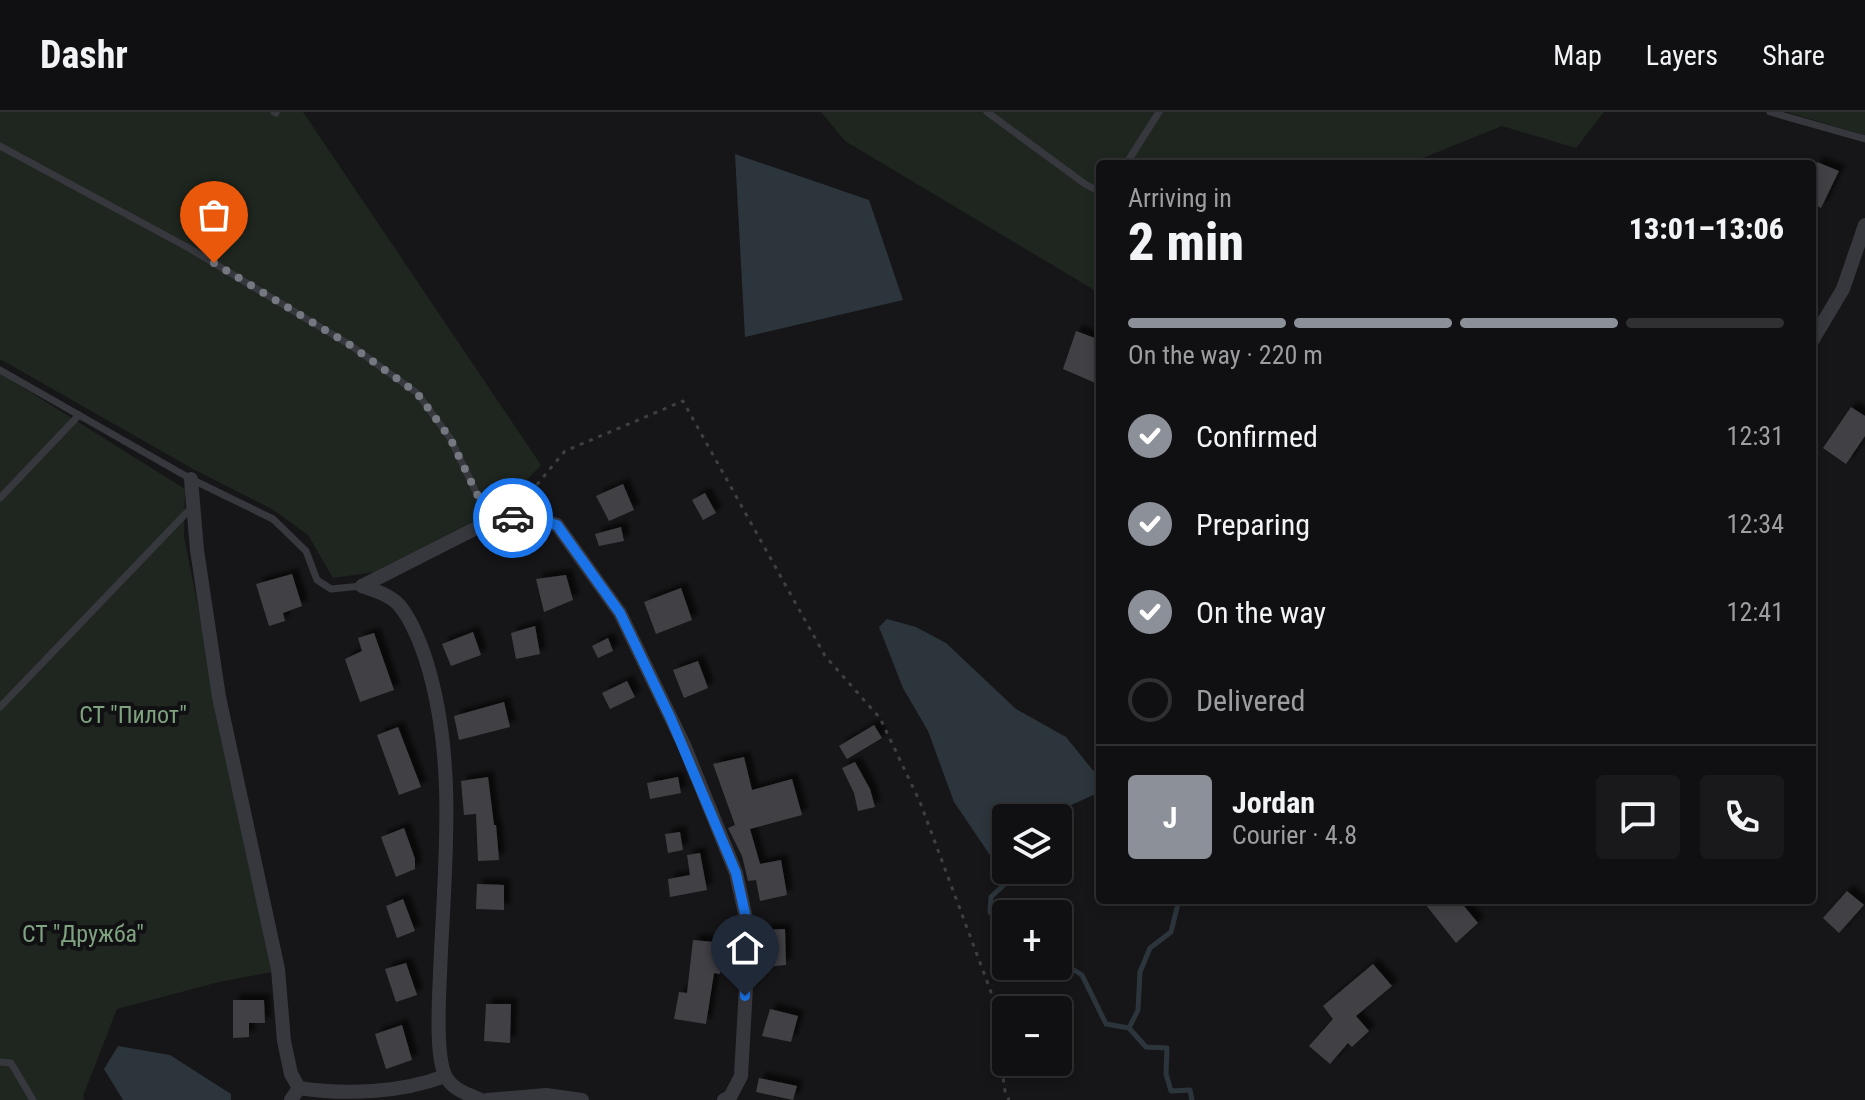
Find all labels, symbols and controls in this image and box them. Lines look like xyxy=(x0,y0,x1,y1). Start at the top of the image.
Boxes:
text: Dashr xyxy=(40,33,128,77)
text: Map xyxy=(1553,39,1602,72)
text: Layers xyxy=(1646,39,1718,72)
text: Share xyxy=(1762,39,1825,72)
pin xyxy=(180,181,248,263)
text: Arriving in xyxy=(1128,183,1232,213)
icon: bag xyxy=(192,193,236,237)
text: 13:01–13:06 xyxy=(1629,211,1784,246)
text: 2 min xyxy=(1128,212,1244,273)
text: On the way · 220 m xyxy=(1128,340,1323,370)
icon: check xyxy=(1128,414,1172,458)
text: Confirmed xyxy=(1196,419,1318,454)
text: 12:31 xyxy=(1727,421,1784,451)
courier xyxy=(473,478,553,558)
icon: car xyxy=(491,496,535,540)
icon: check xyxy=(1128,502,1172,546)
text: Preparing xyxy=(1196,507,1310,542)
text: 12:34 xyxy=(1727,509,1784,539)
icon: check xyxy=(1128,590,1172,634)
text: On the way xyxy=(1196,595,1326,630)
text: 12:41 xyxy=(1727,597,1784,627)
text: Delivered xyxy=(1196,683,1305,718)
park label: СТ "Пилот" xyxy=(79,701,187,729)
button: chat xyxy=(1596,775,1680,859)
button: phone xyxy=(1700,775,1784,859)
text: Jordan xyxy=(1232,785,1315,820)
text: J xyxy=(1163,800,1177,835)
map controls xyxy=(992,804,1072,1076)
button: layers xyxy=(992,804,1072,884)
text: Courier · 4.8 xyxy=(1232,820,1357,850)
button: + xyxy=(992,900,1072,980)
pin xyxy=(711,914,779,996)
park label: СТ "Дружба" xyxy=(22,920,144,948)
icon: home xyxy=(723,926,767,970)
button: − xyxy=(992,996,1072,1076)

